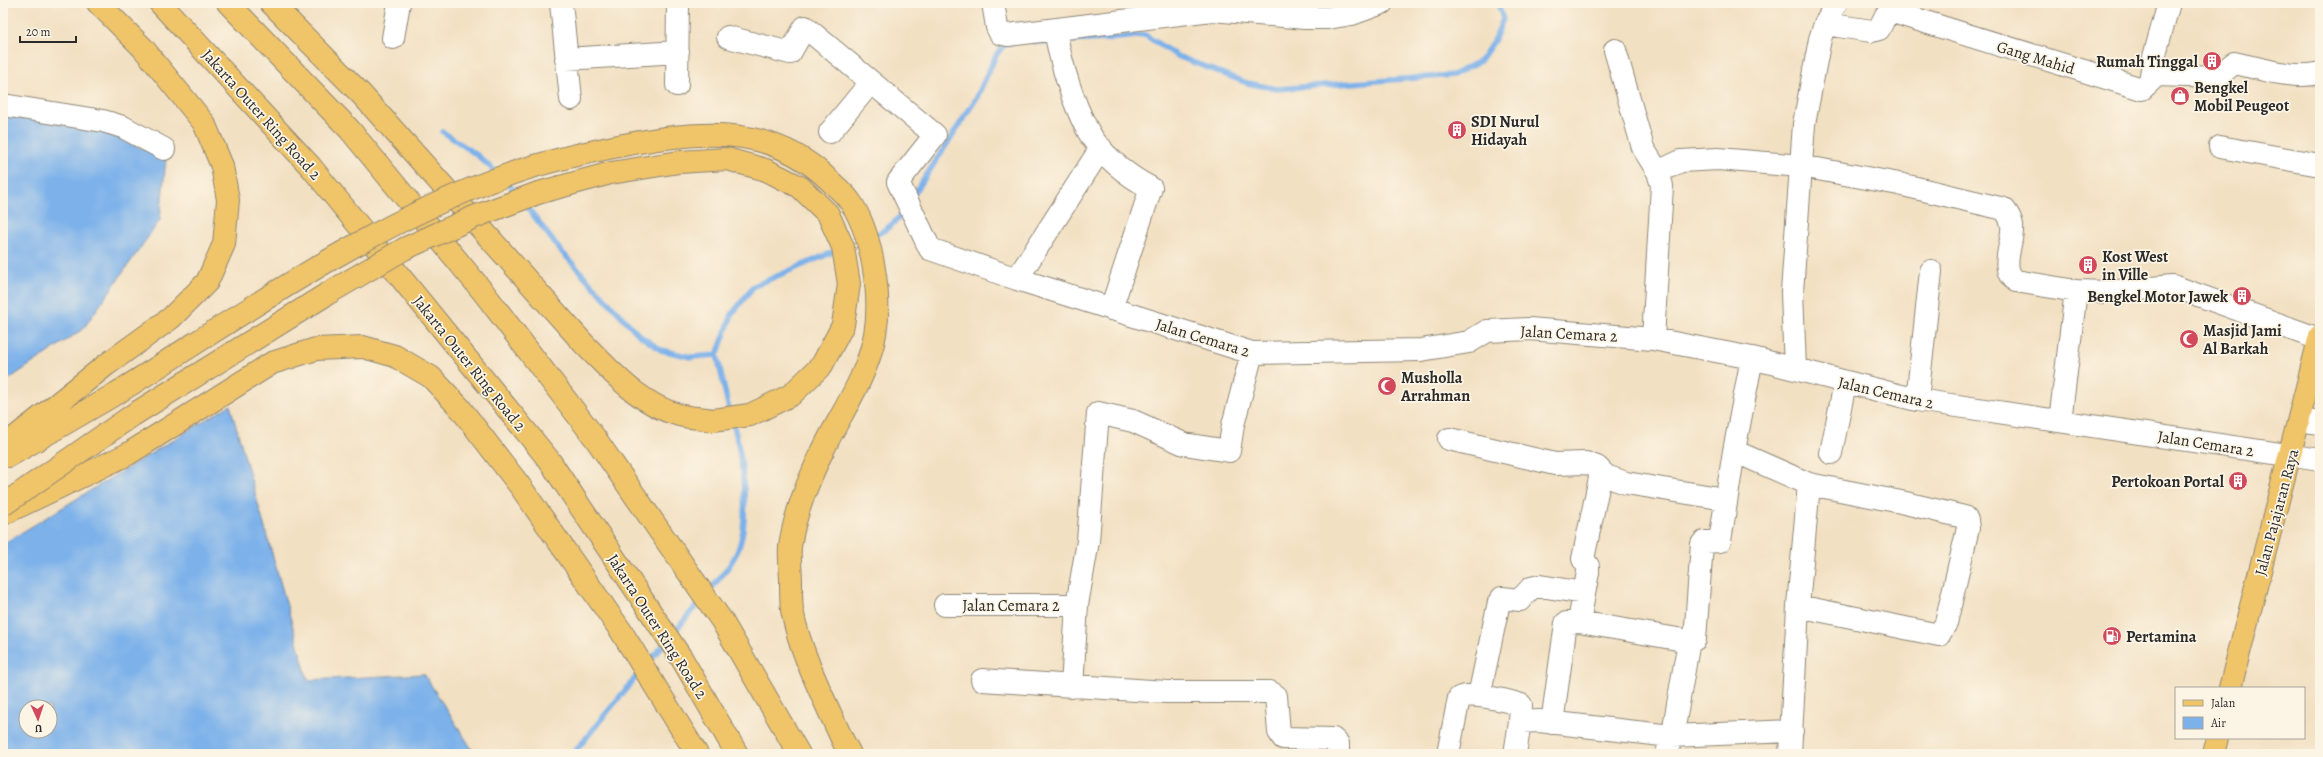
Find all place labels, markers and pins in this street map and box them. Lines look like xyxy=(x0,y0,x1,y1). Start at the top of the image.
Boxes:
building icon: Rumah Tinggal xyxy=(2201,50,2223,72)
place label: Rumah Tinggal xyxy=(2096,51,2199,73)
place label: Bengkel Mobil Peugeot xyxy=(2194,77,2290,117)
shop icon: Bengkel Mobil Peugeot xyxy=(2169,85,2191,107)
place label: SDI Nurul Hidayah xyxy=(1471,111,1540,151)
building icon: SDI Nurul Hidayah xyxy=(1446,119,1468,141)
place label: Kost West in Ville xyxy=(2102,246,2169,286)
building icon: Kost West in Ville xyxy=(2077,254,2099,276)
building icon: Bengkel Motor Jawek xyxy=(2231,285,2253,307)
place label: Bengkel Motor Jawek xyxy=(2087,286,2229,308)
place label: Masjid Jami Al Barkah xyxy=(2202,320,2282,360)
mosque icon: Masjid Jami Al Barkah xyxy=(2178,328,2200,350)
place label: Musholla Arrahman xyxy=(1400,367,1470,407)
mosque icon: Musholla Arrahman xyxy=(1376,375,1398,397)
building icon: Pertokoan Portal xyxy=(2227,470,2249,492)
place label: Pertokoan Portal xyxy=(2111,471,2225,493)
fuel station icon: Pertamina xyxy=(2101,625,2123,647)
place label: Pertamina xyxy=(2126,626,2197,648)

